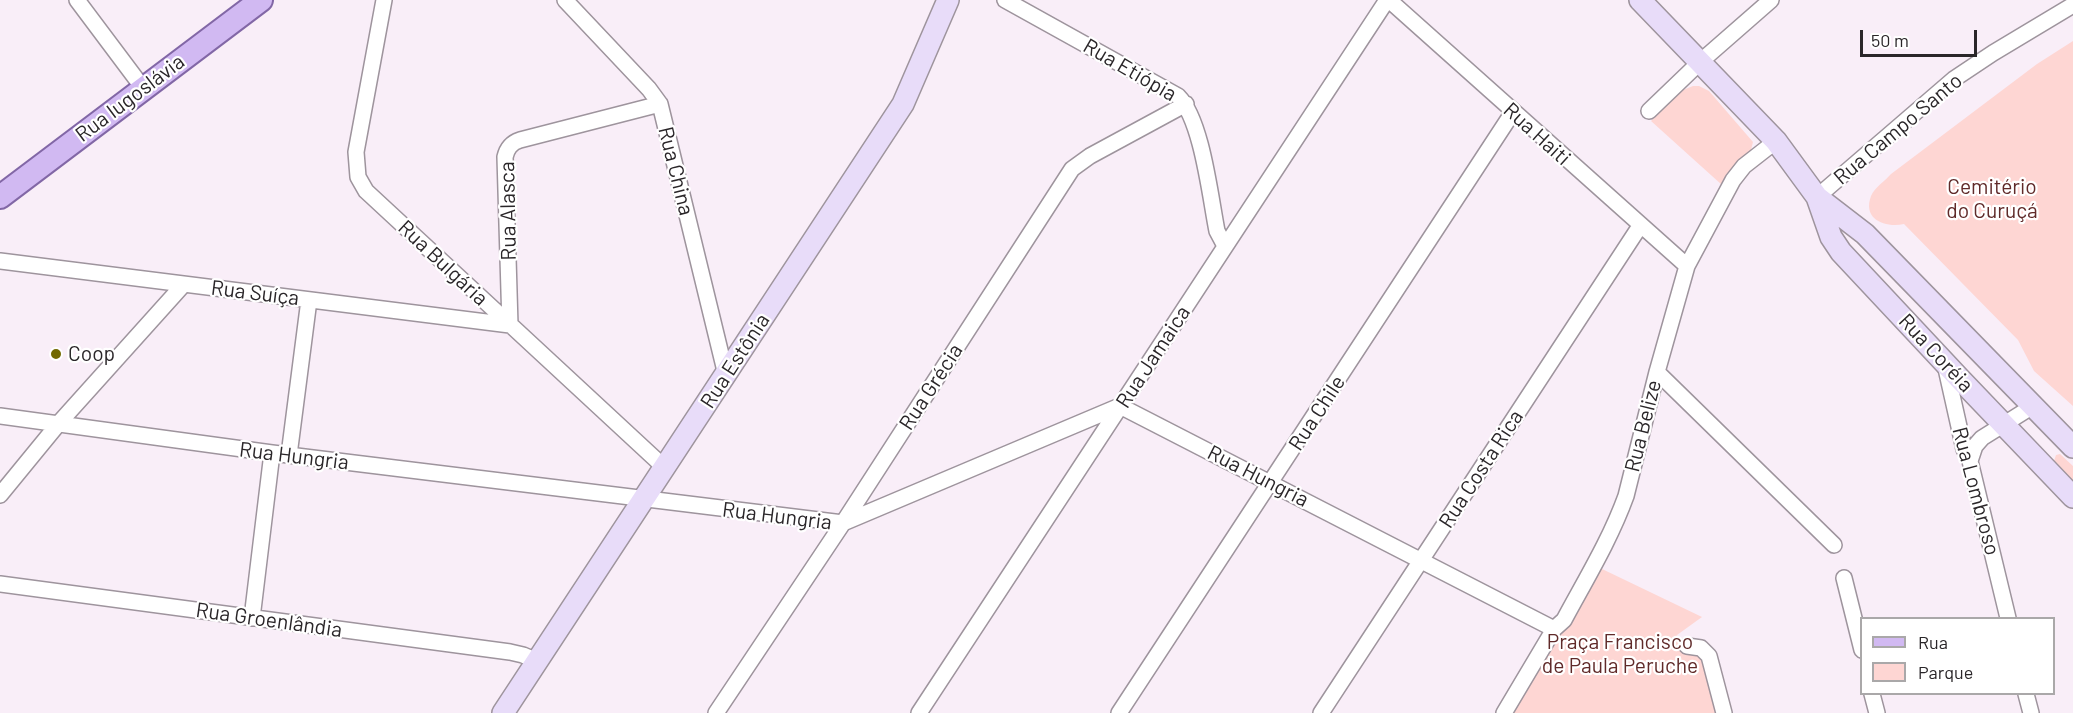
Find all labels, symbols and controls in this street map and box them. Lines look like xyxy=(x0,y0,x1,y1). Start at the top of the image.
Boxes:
scale bar xyxy=(1863,18,1980,56)
text: 50 m xyxy=(1871,29,1909,51)
street label: Rua Etiópia xyxy=(1079,33,1181,107)
street label: Rua Iugoslávia xyxy=(71,49,189,147)
street label: Rua Campo Santo xyxy=(1829,68,1967,190)
street label: Rua Haiti xyxy=(1498,97,1576,171)
street label: Rua China xyxy=(653,124,699,218)
street label: Rua Alasca xyxy=(495,161,521,261)
park label: Cemitério do Curuçá xyxy=(1946,174,2038,224)
street label: Rua Bulgária xyxy=(393,215,493,311)
street label: Rua Suíça xyxy=(209,275,301,311)
street label: Rua Jamaica xyxy=(1111,301,1195,413)
street label: Rua Estônia xyxy=(695,309,775,413)
street label: Rua Coréia xyxy=(1893,309,1979,397)
street label: Rua Grécia xyxy=(894,339,968,435)
place label: Coop xyxy=(68,341,115,367)
marker: Coop xyxy=(49,347,63,361)
street label: Rua Chile xyxy=(1283,371,1351,455)
street label: Rua Belize xyxy=(1619,377,1667,475)
street label: Rua Costa Rica xyxy=(1433,405,1529,533)
street label: Rua Lombroso xyxy=(1947,424,2005,558)
street label: Rua Hungria xyxy=(238,437,350,475)
street label: Rua Hungria xyxy=(1203,440,1313,512)
street label: Rua Hungria xyxy=(721,497,833,535)
street label: Rua Groenlândia xyxy=(194,597,344,643)
legend xyxy=(1860,617,2055,695)
park label: Praça Francisco de Paula Peruche xyxy=(1542,629,1698,679)
text: Rua xyxy=(1918,631,1948,653)
text: Parque xyxy=(1918,661,1973,683)

